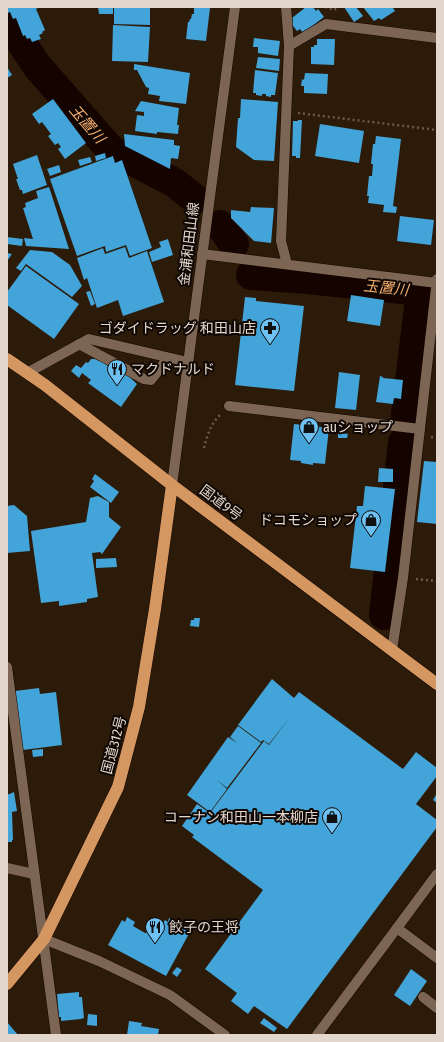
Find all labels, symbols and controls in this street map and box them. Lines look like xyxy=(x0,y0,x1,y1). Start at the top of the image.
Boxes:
water label: 玉置川 xyxy=(65,101,110,148)
street label: 金浦和田山線 xyxy=(175,201,203,287)
water label: 玉置川 xyxy=(363,277,411,300)
pharmacy icon: ゴダイドラッグ 和田山店 xyxy=(259,317,281,345)
place label: ゴダイドラッグ 和田山店 xyxy=(99,320,256,337)
restaurant icon: マクドナルド xyxy=(106,358,128,386)
place label: マクドナルド xyxy=(131,361,215,378)
shop icon: auショップ xyxy=(298,416,320,444)
place label: auショップ xyxy=(323,419,393,436)
street label: 国道9号 xyxy=(196,482,246,524)
shop icon: ドコモショップ xyxy=(360,509,382,537)
place label: ドコモショップ xyxy=(259,512,357,529)
street label: 国道312号 xyxy=(98,714,130,776)
shop icon: コーナン和田山一本柳店 xyxy=(321,806,343,834)
place label: コーナン和田山一本柳店 xyxy=(164,809,318,826)
restaurant icon: 餃子の王将 xyxy=(144,916,166,944)
place label: 餃子の王将 xyxy=(169,919,239,936)

